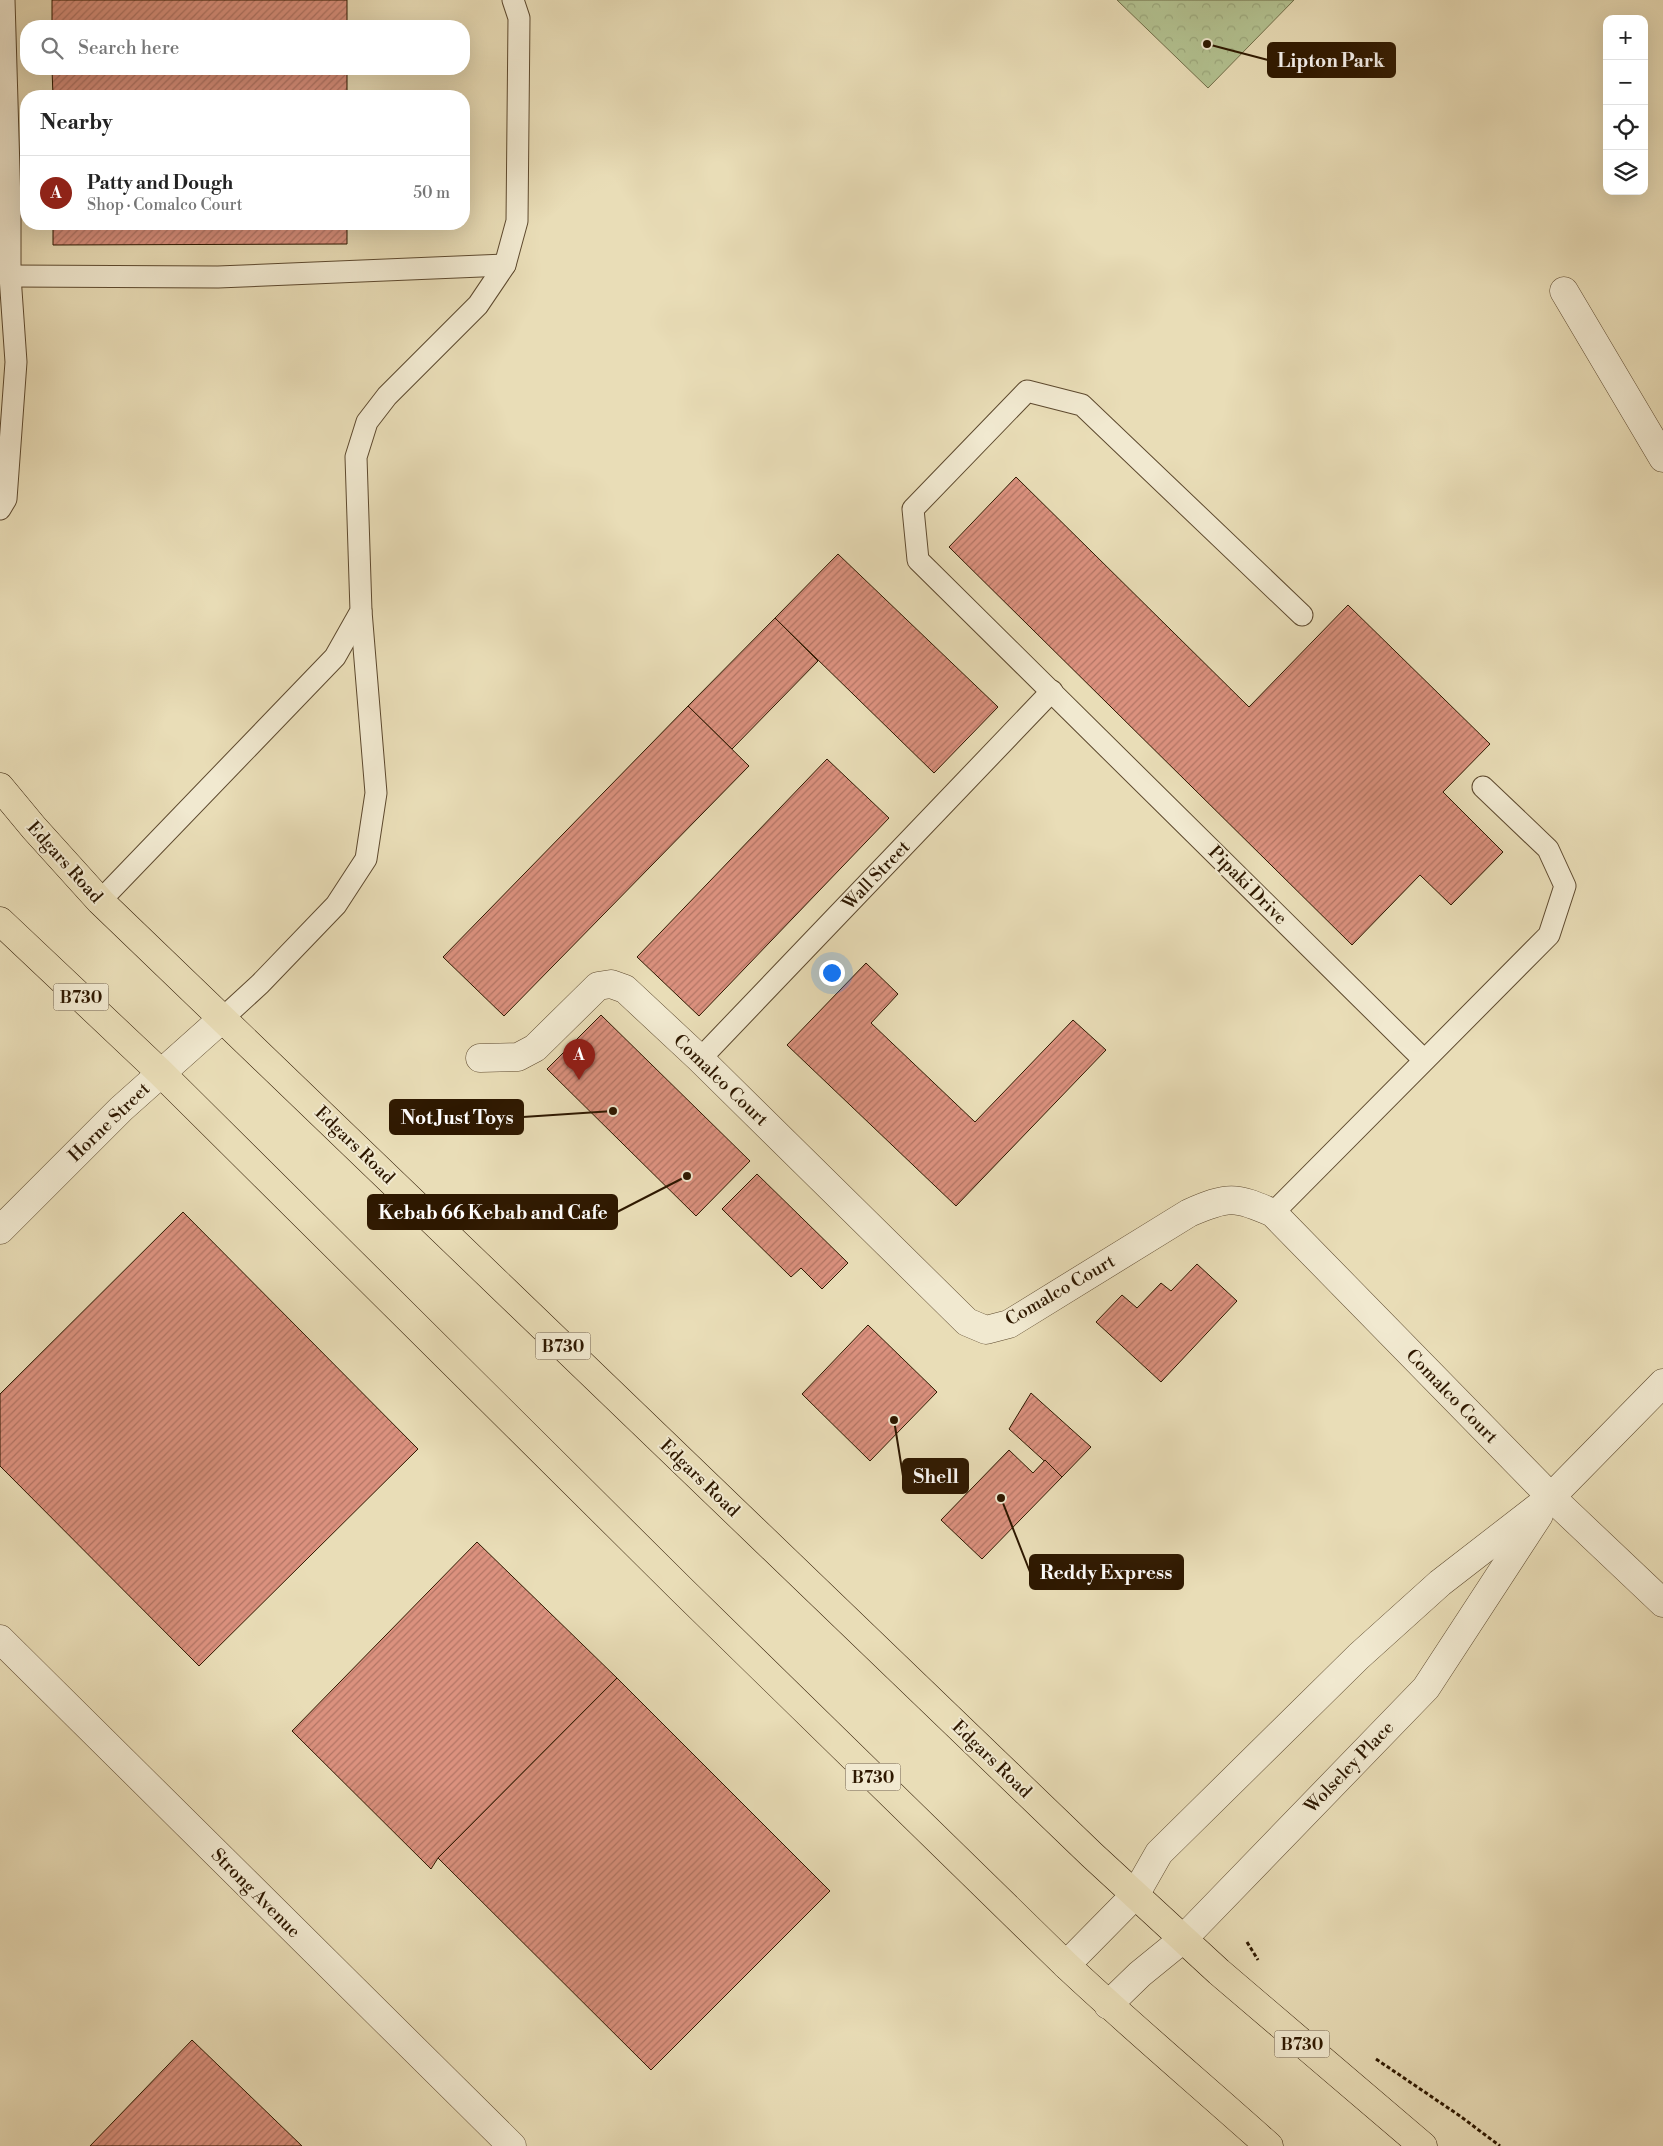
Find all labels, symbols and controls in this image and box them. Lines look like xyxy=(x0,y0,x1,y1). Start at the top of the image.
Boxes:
map controls xyxy=(1603,15,1648,195)
button: + xyxy=(1603,15,1648,60)
search box xyxy=(20,20,470,75)
icon: search xyxy=(38,34,66,62)
text: Search here xyxy=(78,36,179,60)
callout: Lipton Park xyxy=(1268,43,1395,77)
text: Lipton Park xyxy=(1277,49,1385,73)
button: − xyxy=(1603,60,1648,105)
button: locate xyxy=(1603,105,1648,150)
text: Nearby xyxy=(40,110,113,136)
button: layers xyxy=(1603,150,1648,195)
text: Patty and Dough xyxy=(87,171,233,195)
text: A xyxy=(50,183,62,203)
text: 50 m xyxy=(413,183,450,203)
text: Shop · Comalco Court xyxy=(87,195,243,215)
street label: Edgars Road xyxy=(22,817,108,909)
street label: Wall Street xyxy=(837,835,915,916)
street label: Pipaki Drive xyxy=(1203,841,1292,930)
your location xyxy=(819,960,845,986)
road number: B730 xyxy=(54,984,108,1010)
street label: Comalco Court xyxy=(668,1029,773,1132)
pin: A xyxy=(563,1039,595,1080)
street label: Horne Street xyxy=(64,1077,156,1167)
callout: Not Just Toys xyxy=(390,1100,523,1134)
street label: Edgars Road xyxy=(310,1102,400,1190)
text: Not Just Toys xyxy=(400,1106,514,1130)
callout: Kebab 66 Kebab and Cafe xyxy=(368,1195,617,1229)
text: Kebab 66 Kebab and Cafe xyxy=(378,1201,608,1225)
street label: Comalco Court xyxy=(1001,1249,1120,1331)
road number: B730 xyxy=(536,1332,590,1360)
street label: Comalco Court xyxy=(1401,1344,1503,1449)
street label: Edgars Road xyxy=(655,1435,745,1523)
callout: Shell xyxy=(903,1459,968,1493)
text: Shell xyxy=(913,1465,959,1489)
callout: Reddy Express xyxy=(1030,1555,1183,1589)
text: Reddy Express xyxy=(1040,1561,1172,1585)
street label: Edgars Road xyxy=(947,1716,1037,1804)
street label: Wolseley Place xyxy=(1299,1716,1399,1819)
road number: B730 xyxy=(846,1764,900,1790)
street label: Strong Avenue xyxy=(206,1844,305,1943)
road number: B730 xyxy=(1274,2030,1330,2058)

